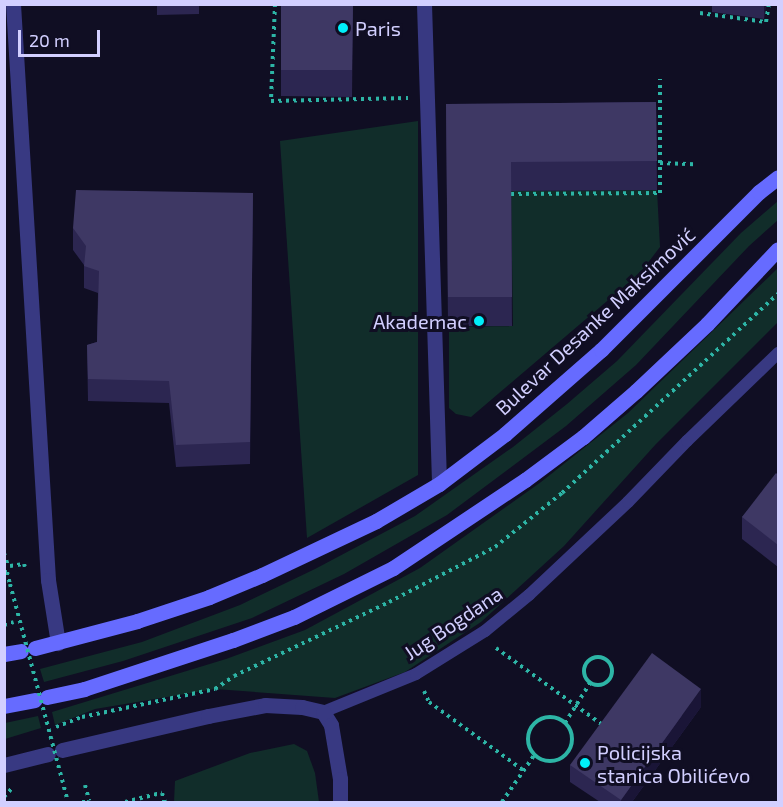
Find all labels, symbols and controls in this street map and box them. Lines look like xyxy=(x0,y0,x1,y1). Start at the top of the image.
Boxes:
place label: Paris xyxy=(355,16,401,40)
scale bar xyxy=(21,18,104,56)
marker: Paris xyxy=(336,21,350,35)
text: 20 m xyxy=(29,29,70,51)
street label: Bulevar Desanke Maksimović xyxy=(490,222,700,420)
place label: Akademac xyxy=(373,309,467,333)
marker: Akademac xyxy=(472,314,486,328)
street label: Jug Bogdana xyxy=(399,581,507,665)
place label: Policijska stanica Obilićevo xyxy=(597,740,750,787)
marker: Policijska stanica Obilićevo xyxy=(578,756,592,770)

